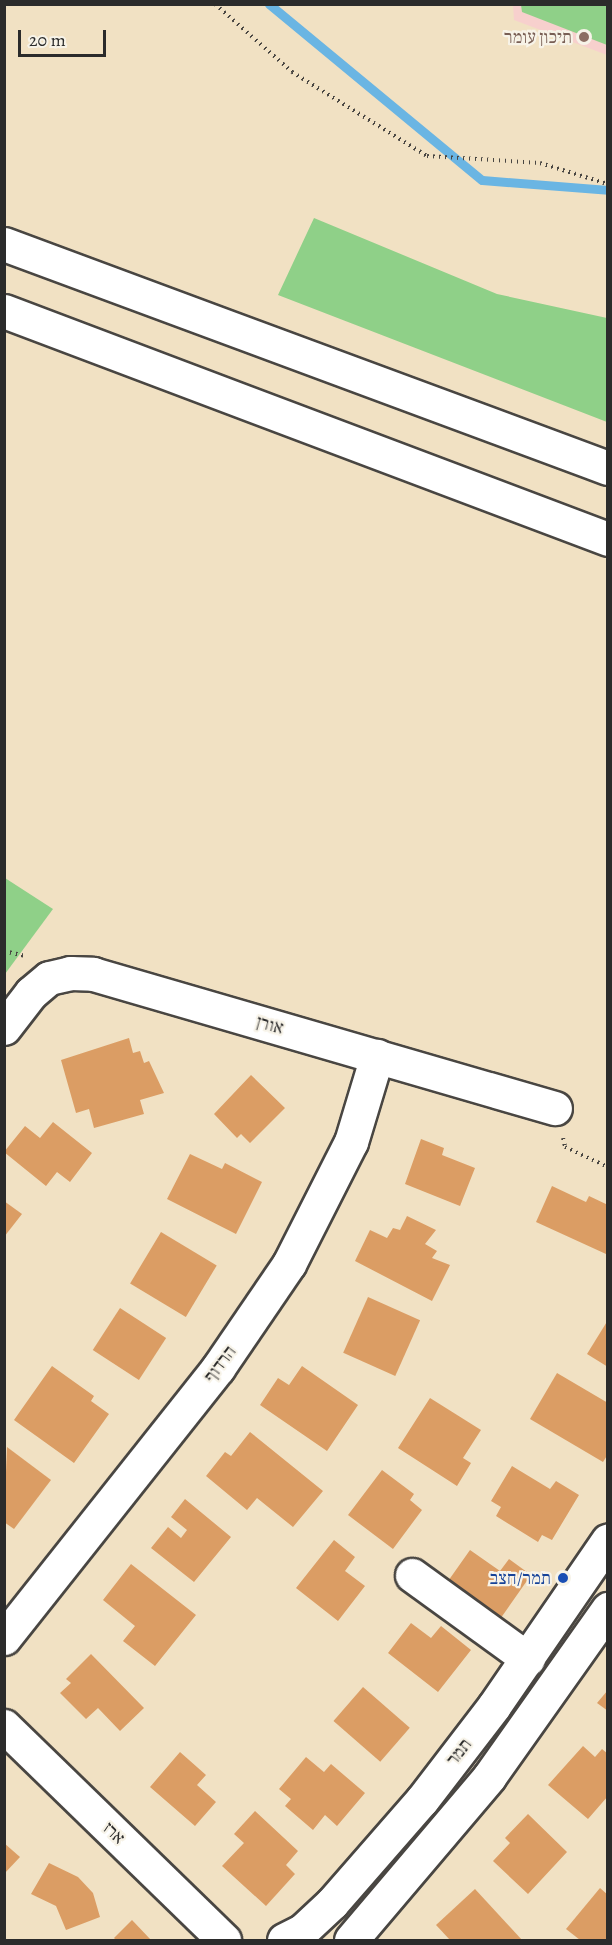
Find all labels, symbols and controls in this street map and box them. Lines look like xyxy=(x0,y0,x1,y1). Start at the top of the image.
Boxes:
scale bar xyxy=(21,18,110,56)
place label: תיכון עומר xyxy=(504,26,572,48)
text: 20 m xyxy=(29,28,66,52)
marker: תיכון עומר xyxy=(577,30,591,44)
street label: אורן xyxy=(254,1011,286,1039)
street label: הרדוף xyxy=(199,1342,241,1386)
place label: תמר/חצב xyxy=(490,1567,551,1589)
marker: תמר/חצב xyxy=(556,1571,570,1585)
street label: תמר xyxy=(442,1734,476,1770)
street label: ארז xyxy=(98,1817,130,1849)

